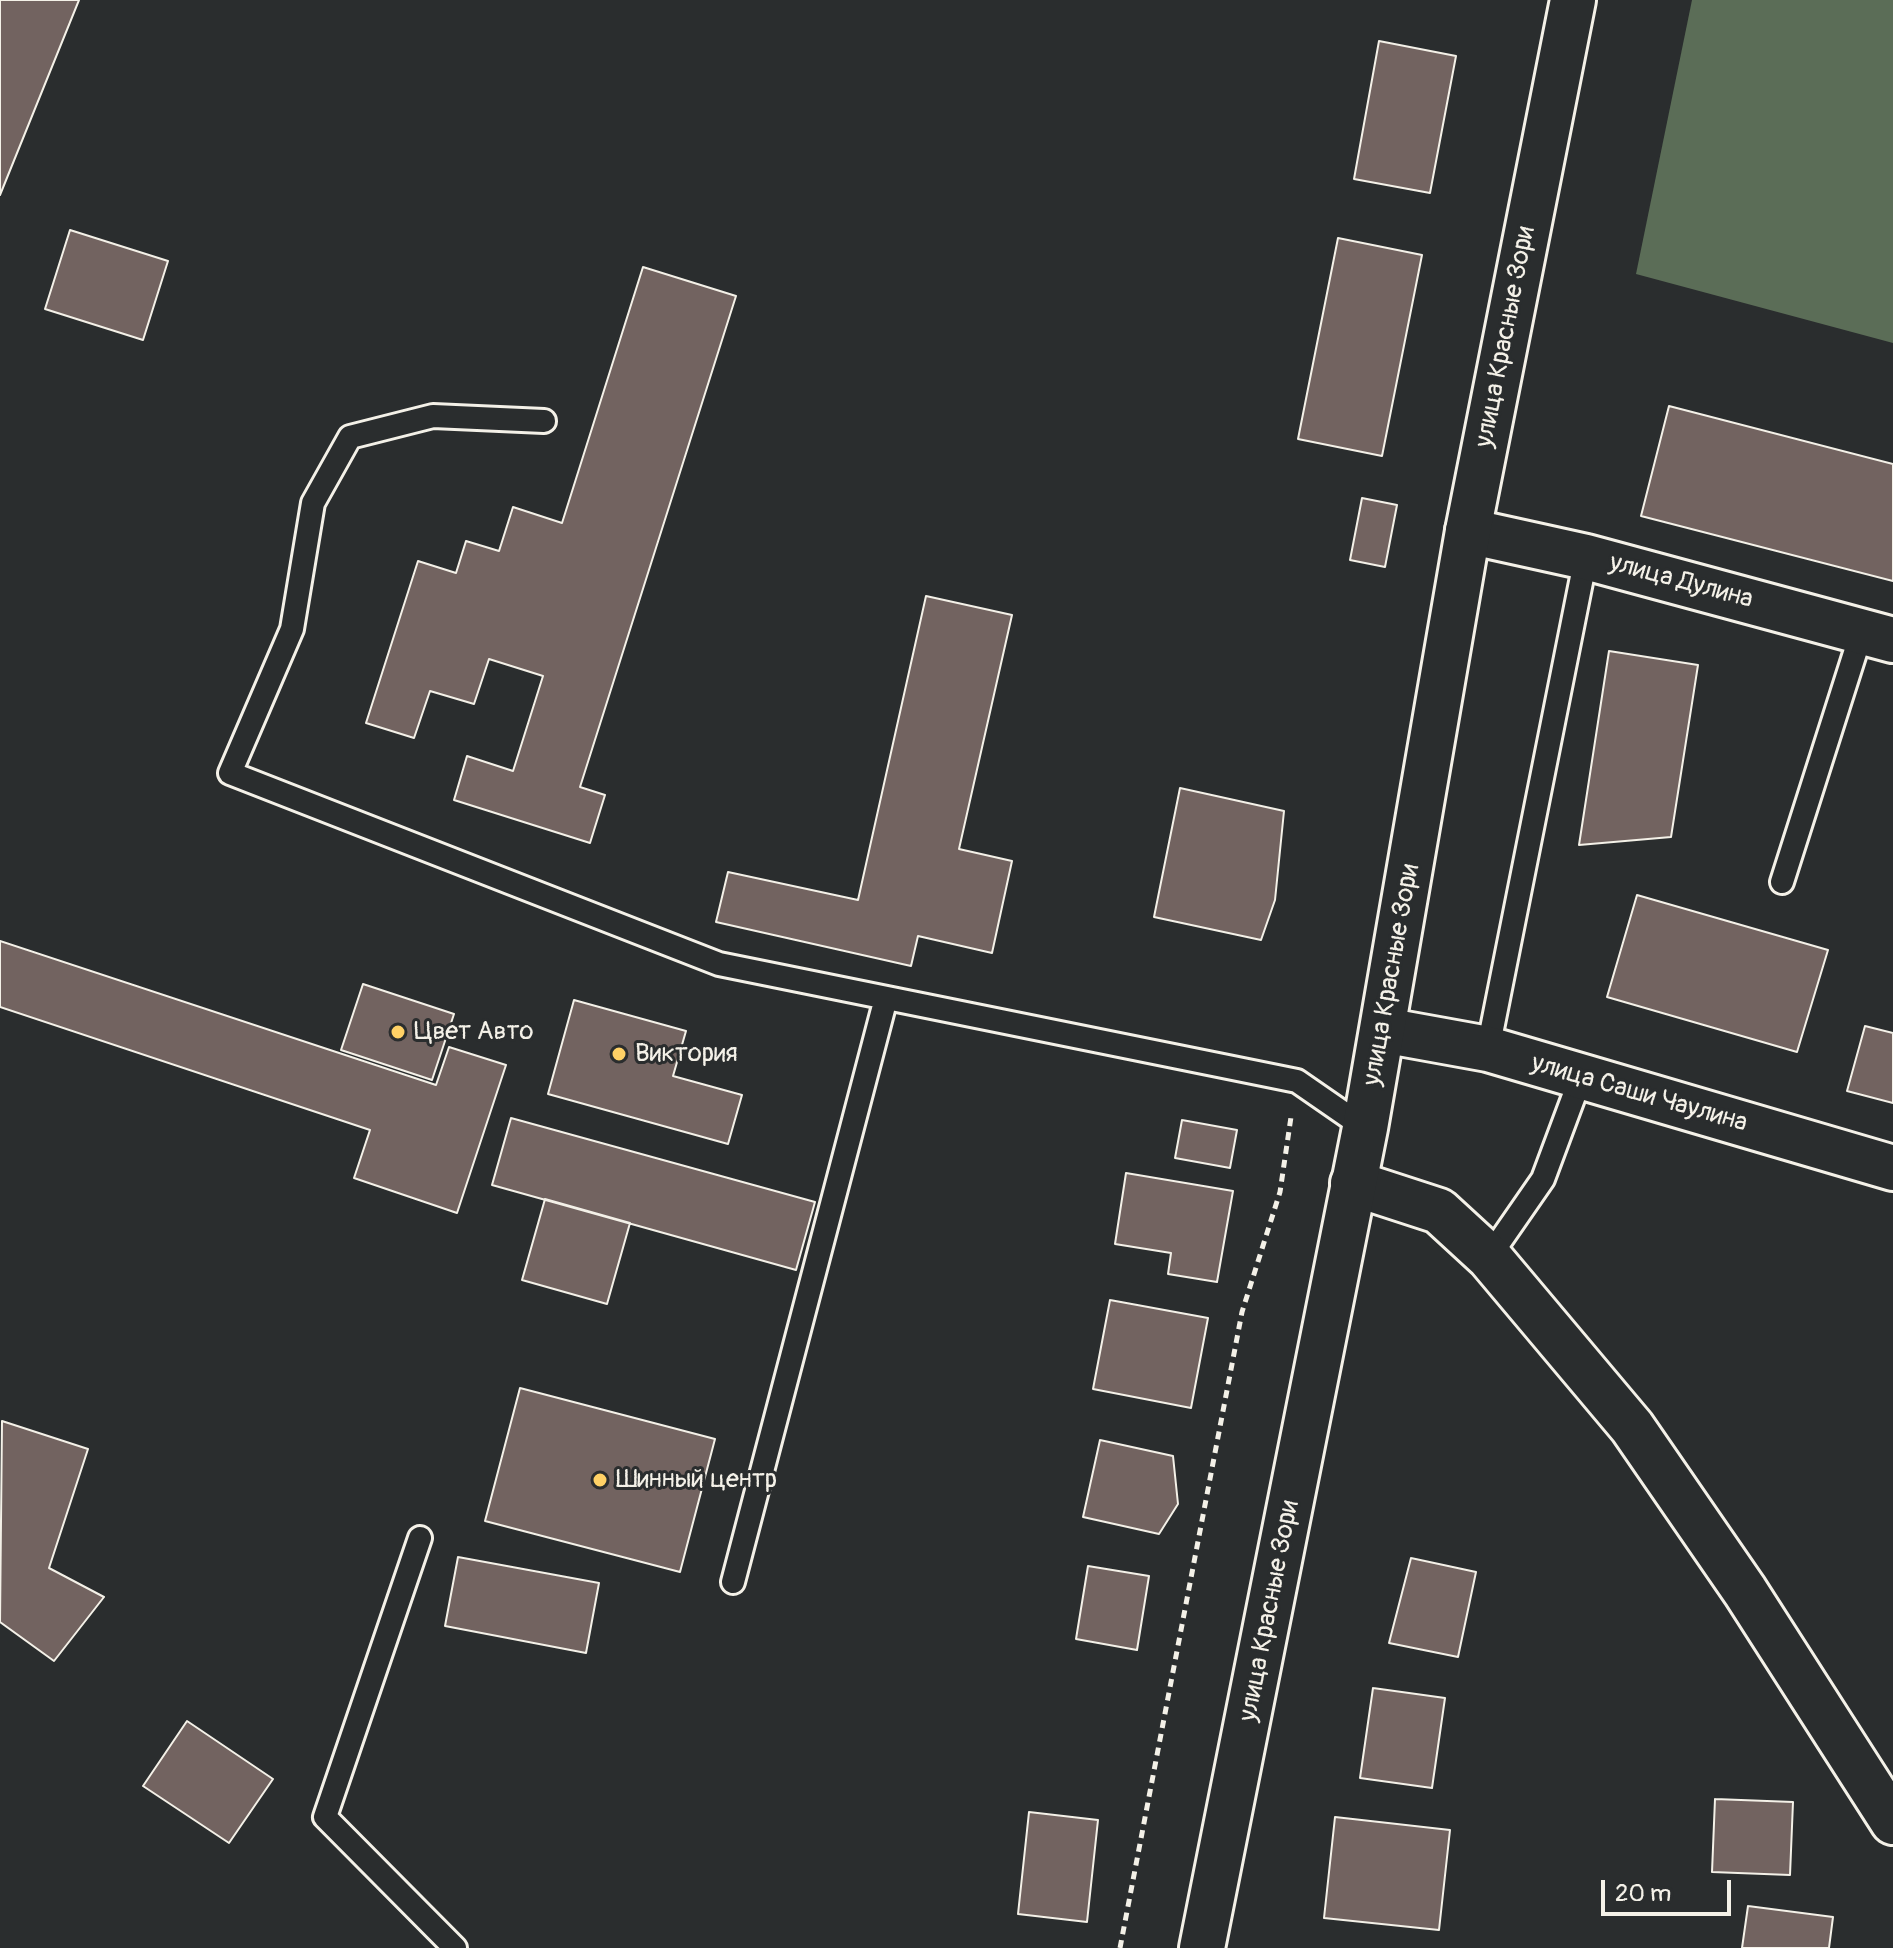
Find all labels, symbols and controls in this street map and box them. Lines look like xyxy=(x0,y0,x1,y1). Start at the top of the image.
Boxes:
street label: улица Красные Зори xyxy=(1469,224,1543,450)
street label: улица Дулина xyxy=(1606,548,1756,616)
street label: улица Красные Зори xyxy=(1357,862,1427,1088)
place label: Цвет Авто xyxy=(414,1016,533,1048)
marker: Цвет Авто xyxy=(389,1023,407,1041)
place label: Виктория xyxy=(635,1038,738,1070)
marker: Виктория xyxy=(610,1045,628,1063)
street label: улица Саши Чаулина xyxy=(1527,1048,1751,1140)
place label: Шинный центр xyxy=(616,1464,777,1496)
marker: Шинный центр xyxy=(591,1471,609,1489)
street label: улица Красные Зори xyxy=(1233,1498,1307,1724)
scale bar xyxy=(1605,1864,1735,1914)
text: 20 m xyxy=(1615,1879,1671,1908)

